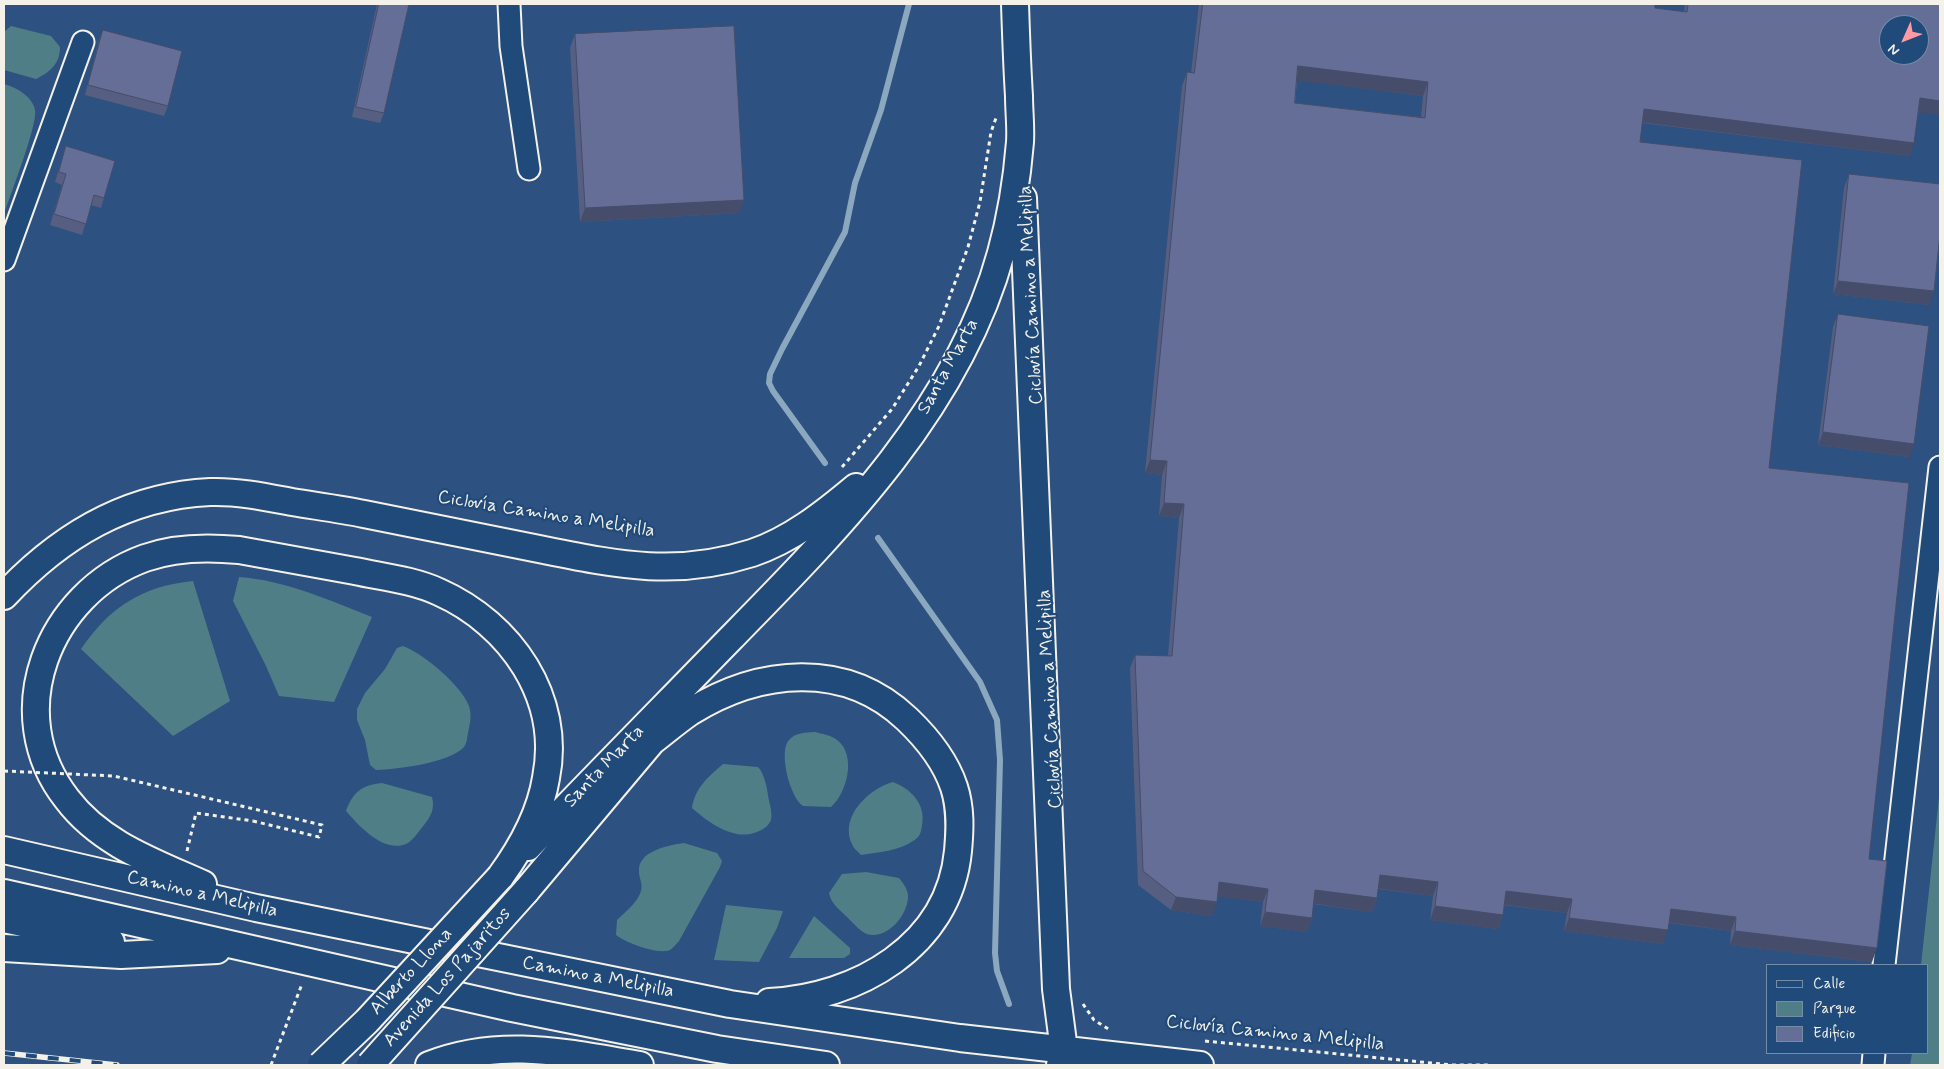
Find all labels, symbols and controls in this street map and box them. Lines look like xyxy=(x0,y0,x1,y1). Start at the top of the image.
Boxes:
north arrow xyxy=(1879,15,1929,65)
text: N xyxy=(1884,40,1904,59)
street label: Ciclovía Camino a Melipilla xyxy=(1015,185,1049,405)
street label: Santa Marta xyxy=(913,315,985,419)
street label: Ciclovía Camino a Melipilla xyxy=(436,487,656,543)
street label: Ciclovía Camino a Melipilla xyxy=(1034,589,1068,809)
street label: Santa Marta xyxy=(560,721,650,813)
street label: Camino a Melipilla xyxy=(124,867,280,923)
street label: Avenida Los Pajaritos xyxy=(379,903,517,1053)
street label: Alberto Llona xyxy=(366,923,458,1021)
street label: Camino a Melipilla xyxy=(520,952,676,1004)
legend xyxy=(1766,964,1929,1054)
text: Calle xyxy=(1813,974,1845,994)
text: Parque xyxy=(1813,999,1856,1019)
street label: Ciclovía Camino a Melipilla xyxy=(1165,1011,1385,1057)
text: Edificio xyxy=(1813,1024,1855,1044)

